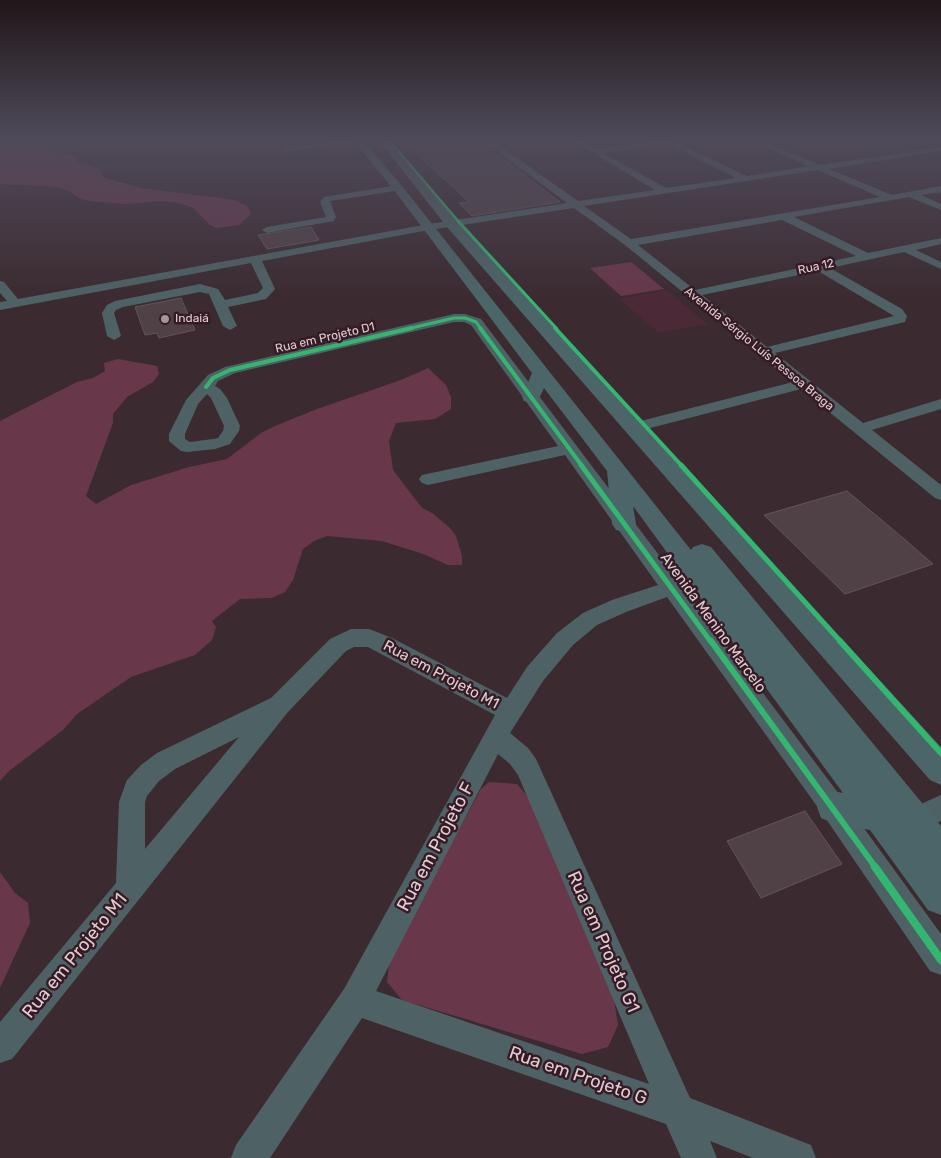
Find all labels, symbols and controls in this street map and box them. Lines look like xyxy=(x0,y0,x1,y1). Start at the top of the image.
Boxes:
street label: Rua 12 xyxy=(796,256,836,278)
street label: Avenida Sérgio Luís Pessoa Braga xyxy=(681,284,837,414)
place label: Indaiá xyxy=(175,312,209,326)
marker: Indaiá xyxy=(159,313,171,325)
street label: Rua em Projeto D1 xyxy=(274,320,376,356)
street label: Avenida Menino Marcelo xyxy=(656,549,770,697)
street label: Rua em Projeto M1 xyxy=(380,637,502,713)
street label: Rua em Projeto F xyxy=(393,779,479,915)
street label: Rua em Projeto G1 xyxy=(562,868,644,1016)
street label: Rua em Projeto M1 xyxy=(18,889,132,1023)
street label: Rua em Projeto G xyxy=(506,1042,650,1110)

